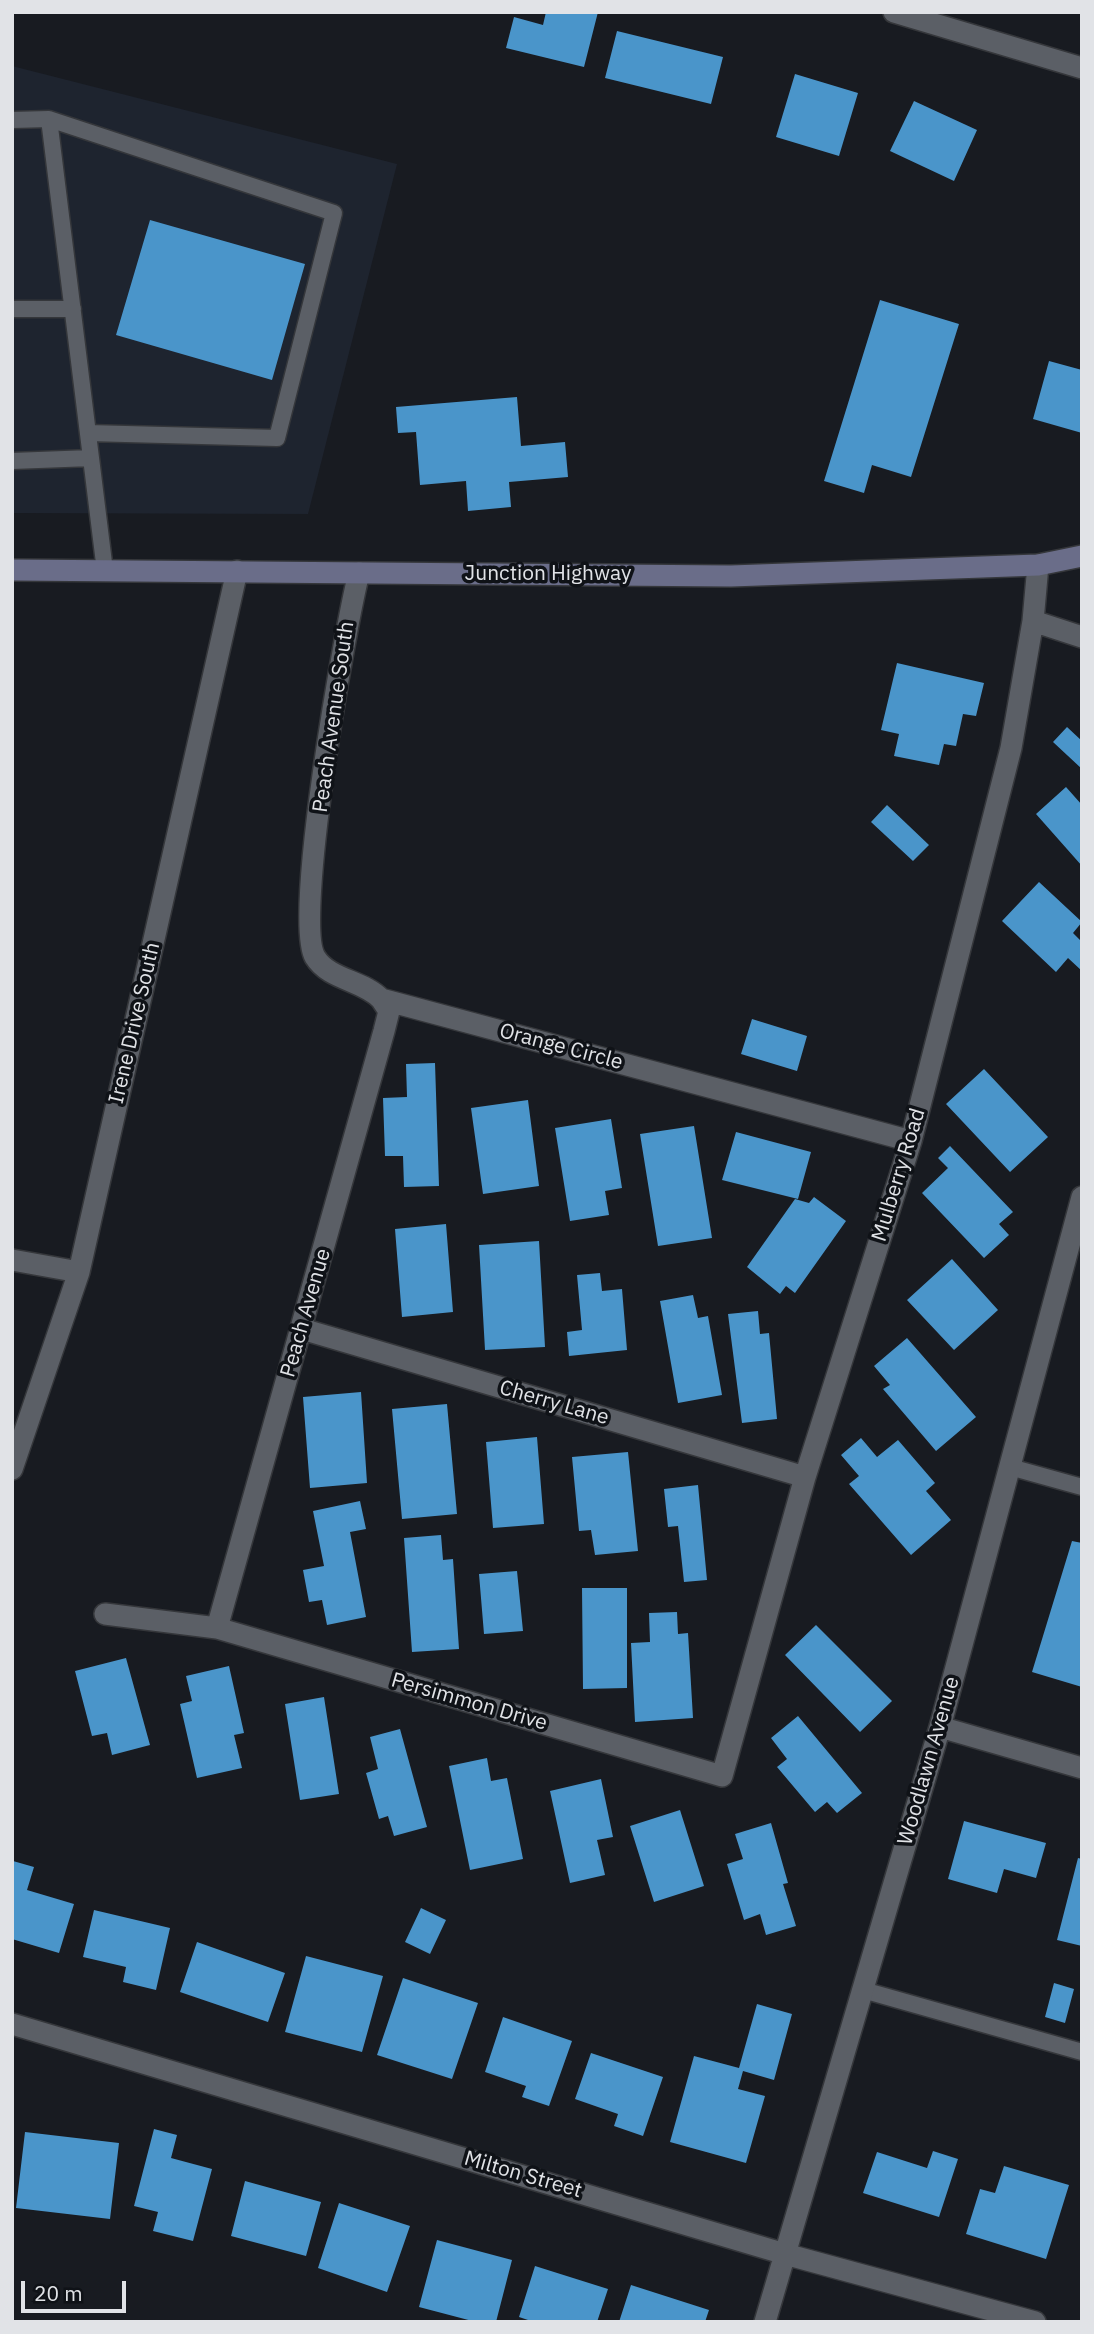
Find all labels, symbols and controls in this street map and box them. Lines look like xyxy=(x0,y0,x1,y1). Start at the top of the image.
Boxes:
street label: Junction Highway xyxy=(465,561,631,587)
street label: Peach Avenue South xyxy=(308,620,360,814)
street label: Irene Drive South xyxy=(104,940,166,1106)
street label: Orange Circle xyxy=(497,1018,625,1076)
street label: Mulberry Road xyxy=(867,1105,931,1245)
street label: Peach Avenue xyxy=(276,1246,336,1380)
street label: Cherry Lane xyxy=(496,1375,612,1431)
street label: Persimmon Drive xyxy=(388,1668,550,1736)
street label: Woodlawn Avenue xyxy=(893,1674,965,1848)
street label: Milton Street xyxy=(461,2146,585,2204)
scale bar xyxy=(24,2268,130,2312)
text: 20 m xyxy=(34,2279,83,2307)

